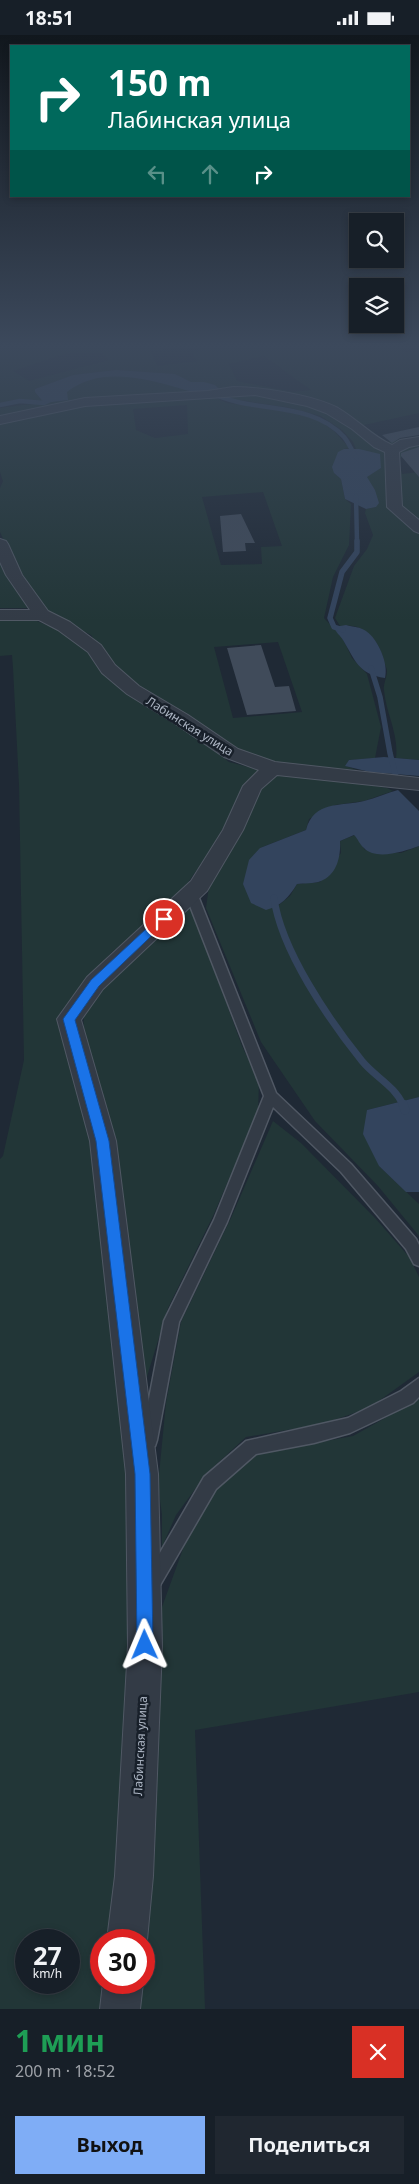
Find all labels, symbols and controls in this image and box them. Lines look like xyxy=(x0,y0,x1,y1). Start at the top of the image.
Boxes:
text: 18:51 xyxy=(25,5,74,31)
text: 150 m xyxy=(108,59,211,106)
icon: right xyxy=(25,65,90,130)
text: Лабинская улица xyxy=(108,104,291,134)
icon: left xyxy=(143,160,171,188)
icon: ahead xyxy=(196,160,224,188)
icon: right xyxy=(249,160,277,188)
map controls xyxy=(349,213,404,333)
button: search xyxy=(349,213,404,268)
button: layers xyxy=(349,278,404,333)
street label: Лабинская улица xyxy=(143,692,237,760)
pin xyxy=(143,898,185,940)
icon: arrive xyxy=(150,905,178,933)
position arrow xyxy=(118,1618,170,1670)
street label: Лабинская улица xyxy=(129,1696,151,1796)
speed limit sign: 30 xyxy=(90,1929,155,1994)
text: 27 xyxy=(33,1938,62,1972)
text: km/h xyxy=(33,1965,62,1982)
text: 1 мин xyxy=(15,2020,105,2061)
button: close xyxy=(352,2026,404,2078)
text: 200 m · 18:52 xyxy=(15,2060,115,2082)
button: Выход xyxy=(15,2116,205,2174)
button: Поделиться xyxy=(215,2116,404,2174)

